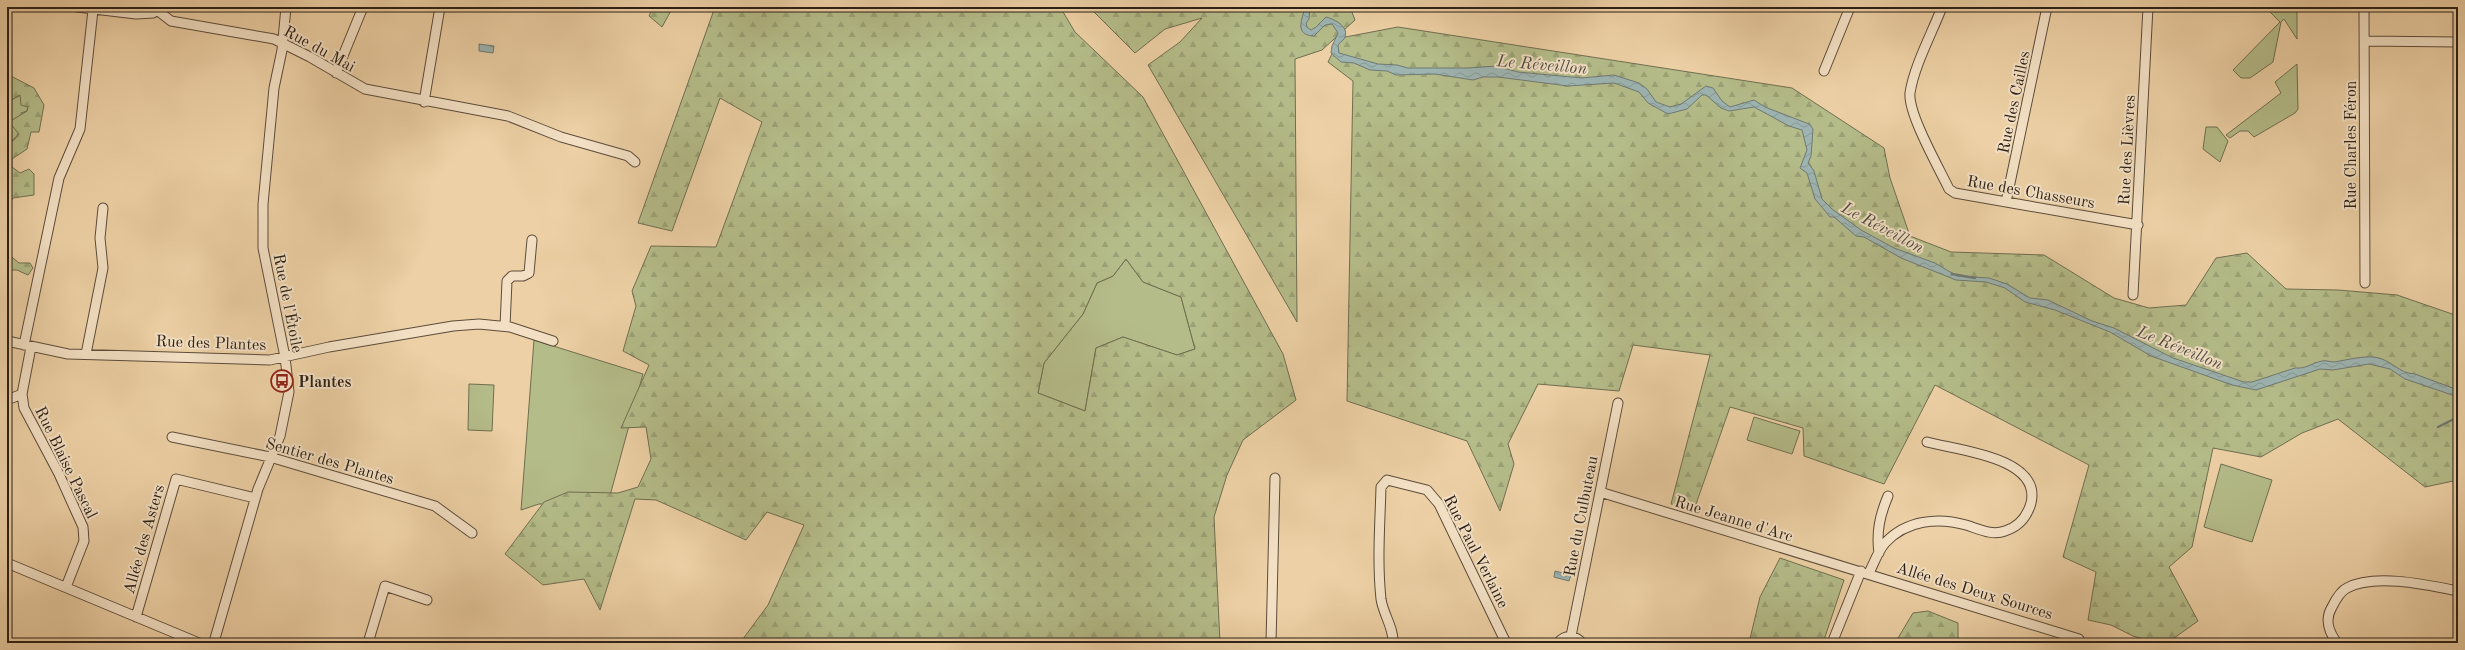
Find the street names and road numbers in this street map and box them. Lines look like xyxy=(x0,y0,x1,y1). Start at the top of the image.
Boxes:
street label: Rue du Mai xyxy=(281,24,357,76)
street label: Rue des Cailles xyxy=(1996,49,2034,155)
street label: Rue Charles Féron xyxy=(2344,80,2360,210)
street label: Rue des Lièvres xyxy=(2117,94,2139,206)
street label: Rue des Chasseurs xyxy=(1965,174,2096,212)
street label: Rue de l'Étoile xyxy=(270,252,308,354)
street label: Rue des Plantes xyxy=(155,334,267,354)
street label: Rue Blaise Pascal xyxy=(31,404,99,521)
street label: Sentier des Plantes xyxy=(263,436,396,488)
street label: Rue du Culbuteau xyxy=(1562,454,1602,578)
street label: Allée des Asters xyxy=(122,483,168,596)
street label: Rue Paul Verlaine xyxy=(1440,493,1511,611)
street label: Rue Jeanne d'Arc xyxy=(1672,494,1794,546)
street label: Allée des Deux Sources xyxy=(1894,560,2055,623)

